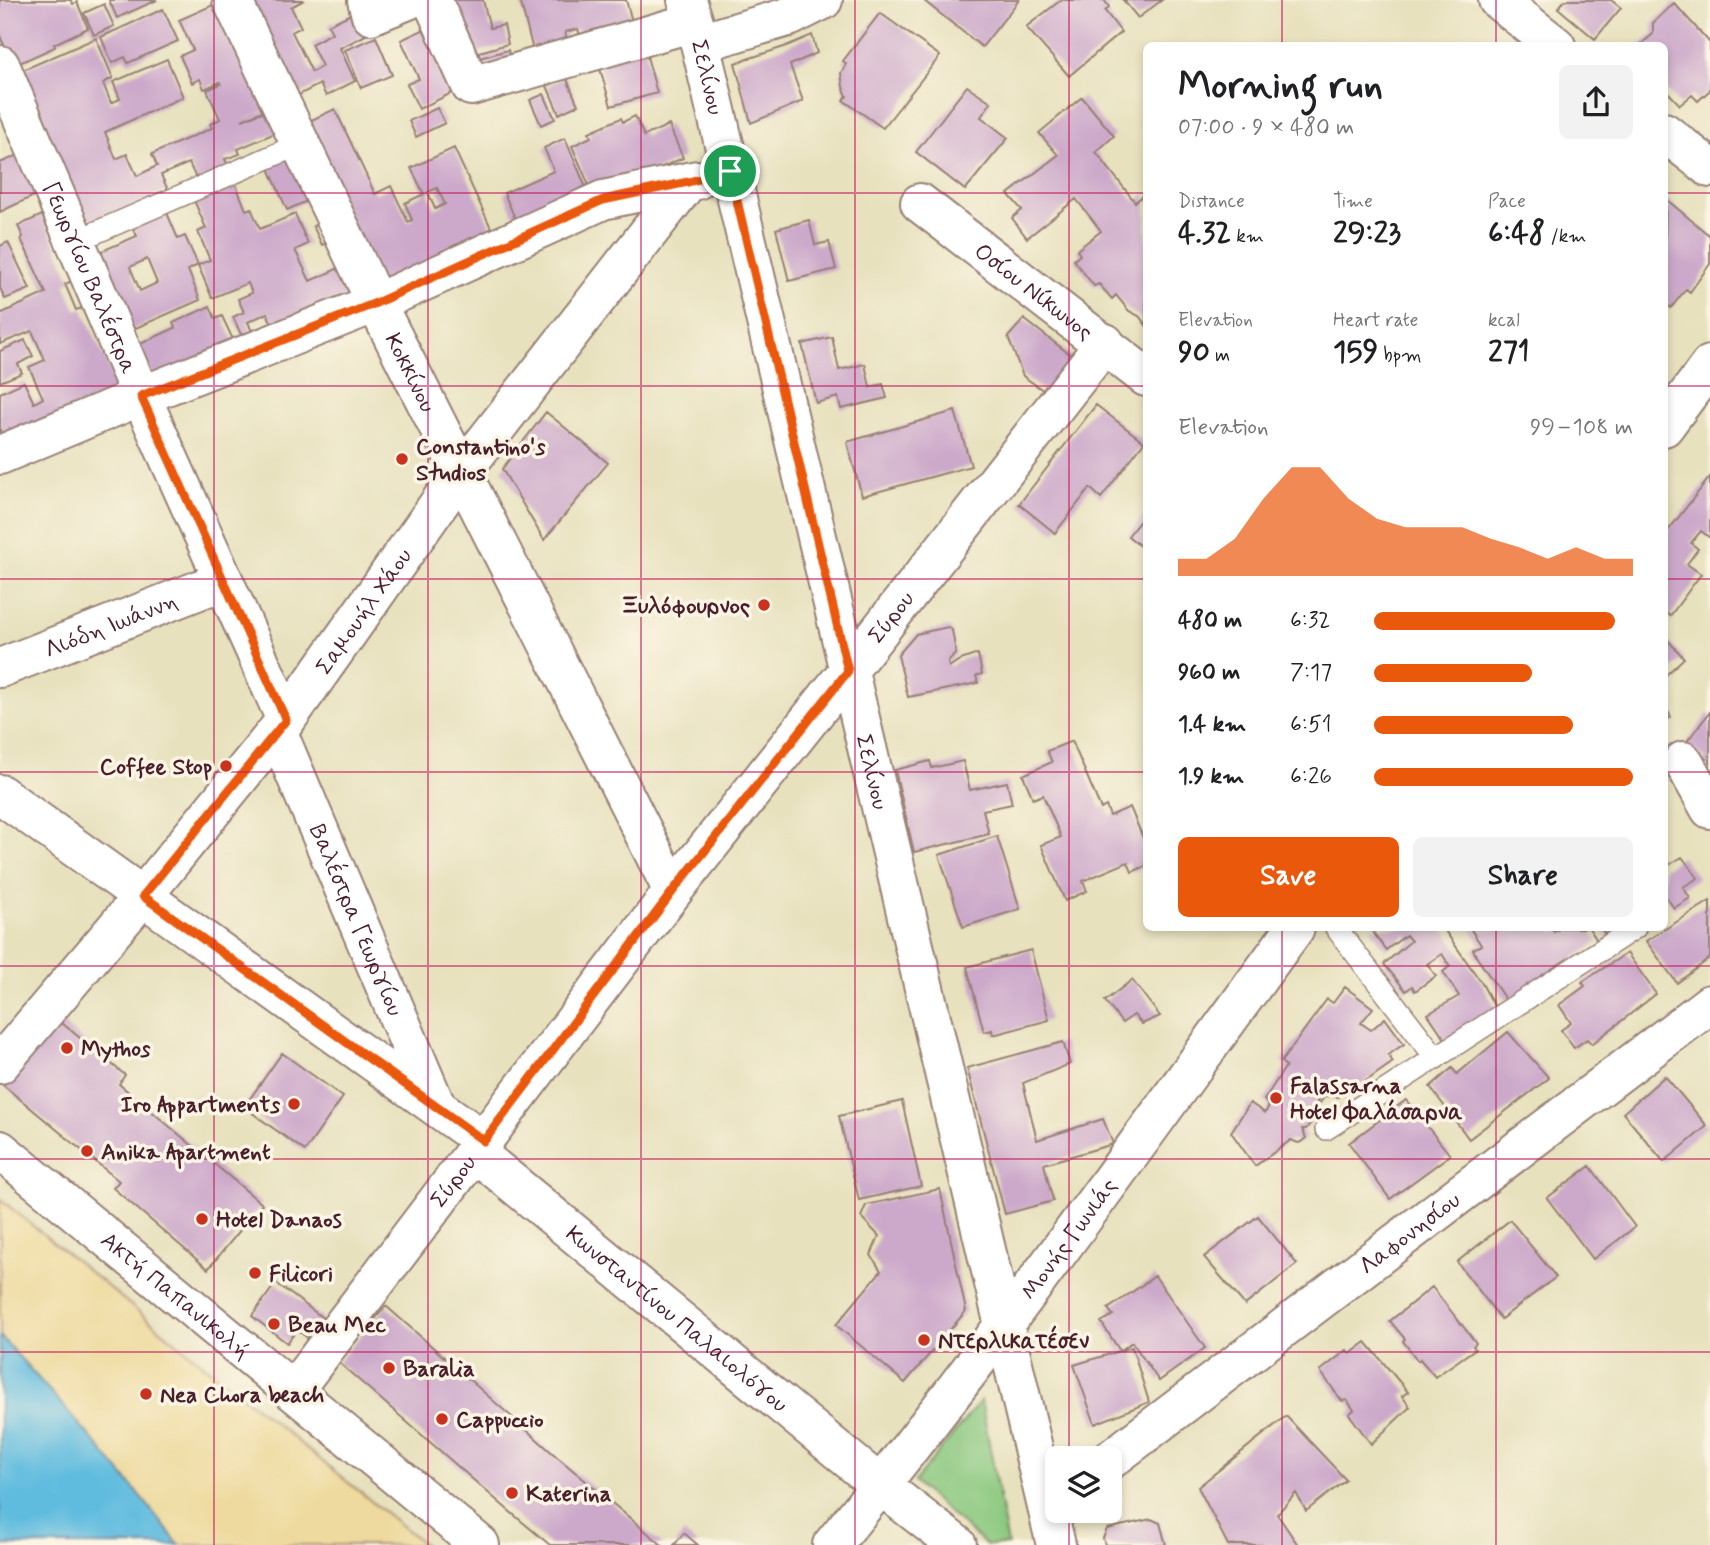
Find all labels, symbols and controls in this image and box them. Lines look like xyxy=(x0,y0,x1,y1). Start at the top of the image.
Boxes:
street label: Σελίνου xyxy=(683,37,730,118)
text: Morning run xyxy=(1178,62,1383,111)
button: share xyxy=(1559,65,1633,139)
text: 07:00 · 9 × 480 m xyxy=(1178,113,1354,143)
pin xyxy=(700,141,760,201)
icon: arrive xyxy=(711,152,749,190)
street label: Γεωργίου Βαλέστρα xyxy=(35,178,143,379)
text: Distance xyxy=(1178,189,1245,214)
text: Time xyxy=(1333,189,1373,214)
text: Pace xyxy=(1488,189,1526,214)
text: 4.32 xyxy=(1178,214,1231,253)
text: 29:23 xyxy=(1333,214,1401,253)
text: 6:48 xyxy=(1488,214,1545,253)
text: km xyxy=(1231,224,1264,249)
text: /km xyxy=(1545,224,1586,249)
street label: Οσίου Νίκωνος xyxy=(967,237,1099,348)
text: Elevation xyxy=(1178,308,1253,333)
text: Heart rate xyxy=(1333,308,1418,333)
text: kcal xyxy=(1488,308,1520,333)
street label: Κοκκίνου xyxy=(377,328,442,418)
text: 90 xyxy=(1178,333,1210,372)
text: 159 xyxy=(1333,333,1378,372)
text: 271 xyxy=(1488,333,1529,372)
text: m xyxy=(1210,343,1230,368)
text: bpm xyxy=(1378,343,1422,368)
text: Elevation xyxy=(1178,413,1269,443)
text: 99–108 m xyxy=(1530,413,1633,443)
place label: Constantino's Studios xyxy=(416,433,546,489)
marker: Constantino's Studios xyxy=(394,451,410,467)
street label: Σαμουήλ Χάου xyxy=(310,543,420,681)
street label: Σύρου xyxy=(862,586,922,650)
street label: Λιόδη Ιωάννη xyxy=(41,587,182,666)
place label: Ξυλόφουρνος xyxy=(620,592,750,622)
marker: Ξυλόφουρνος xyxy=(756,597,772,613)
text: 480 m xyxy=(1178,606,1242,636)
text: 6:32 xyxy=(1290,606,1330,636)
text: 960 m xyxy=(1178,658,1240,688)
text: 7:17 xyxy=(1290,658,1332,688)
text: 1.4 km xyxy=(1178,710,1246,740)
text: 6:51 xyxy=(1290,710,1332,740)
street label: Σελίνου xyxy=(847,732,894,813)
place label: Coffee Stop xyxy=(100,753,212,783)
marker: Coffee Stop xyxy=(218,758,234,774)
text: 1.9 km xyxy=(1178,762,1244,792)
text: 6:26 xyxy=(1290,762,1332,792)
street label: Βαλέστρα Γεωργίου xyxy=(301,820,409,1021)
button: Save xyxy=(1178,837,1399,917)
button: Share xyxy=(1413,837,1633,917)
place label: Mythos xyxy=(81,1035,151,1065)
marker: Mythos xyxy=(59,1040,75,1056)
place label: Falassarna Hotel Φαλάσαρνα xyxy=(1290,1072,1463,1128)
marker: Falassarna Hotel Φαλάσαρνα xyxy=(1268,1090,1284,1106)
place label: Iro Appartments xyxy=(121,1091,281,1122)
marker: Iro Appartments xyxy=(286,1096,302,1112)
place label: Anika Apartment xyxy=(101,1138,271,1169)
marker: Anika Apartment xyxy=(79,1143,95,1159)
street label: Σύρου xyxy=(425,1150,484,1214)
street label: Μονής Γωνιάς xyxy=(1015,1173,1125,1307)
street label: Λαφονησίου xyxy=(1354,1186,1467,1282)
place label: Hotel Danaos xyxy=(216,1206,342,1236)
marker: Hotel Danaos xyxy=(194,1211,210,1227)
street label: Κωνσταντίνου Παλαιολόγου xyxy=(559,1220,793,1420)
street label: Ακτή Παπανικολή xyxy=(94,1226,256,1367)
place label: Filicori xyxy=(269,1260,333,1290)
marker: Filicori xyxy=(247,1265,263,1281)
place label: Beau Mec xyxy=(288,1311,386,1341)
marker: Beau Mec xyxy=(266,1316,282,1332)
place label: Ντερλικατέσεν xyxy=(938,1325,1089,1357)
marker: Ντερλικατέσεν xyxy=(916,1332,932,1348)
place label: Baralia xyxy=(403,1355,475,1385)
marker: Baralia xyxy=(381,1360,397,1376)
place label: Nea Chora beach xyxy=(160,1381,324,1411)
marker: Nea Chora beach xyxy=(138,1386,154,1402)
place label: Cappuccio xyxy=(456,1406,544,1436)
marker: Cappuccio xyxy=(434,1411,450,1427)
map controls xyxy=(1045,1446,1122,1523)
button: layers xyxy=(1045,1446,1122,1523)
place label: Katerina xyxy=(526,1480,612,1510)
marker: Katerina xyxy=(504,1485,520,1501)

